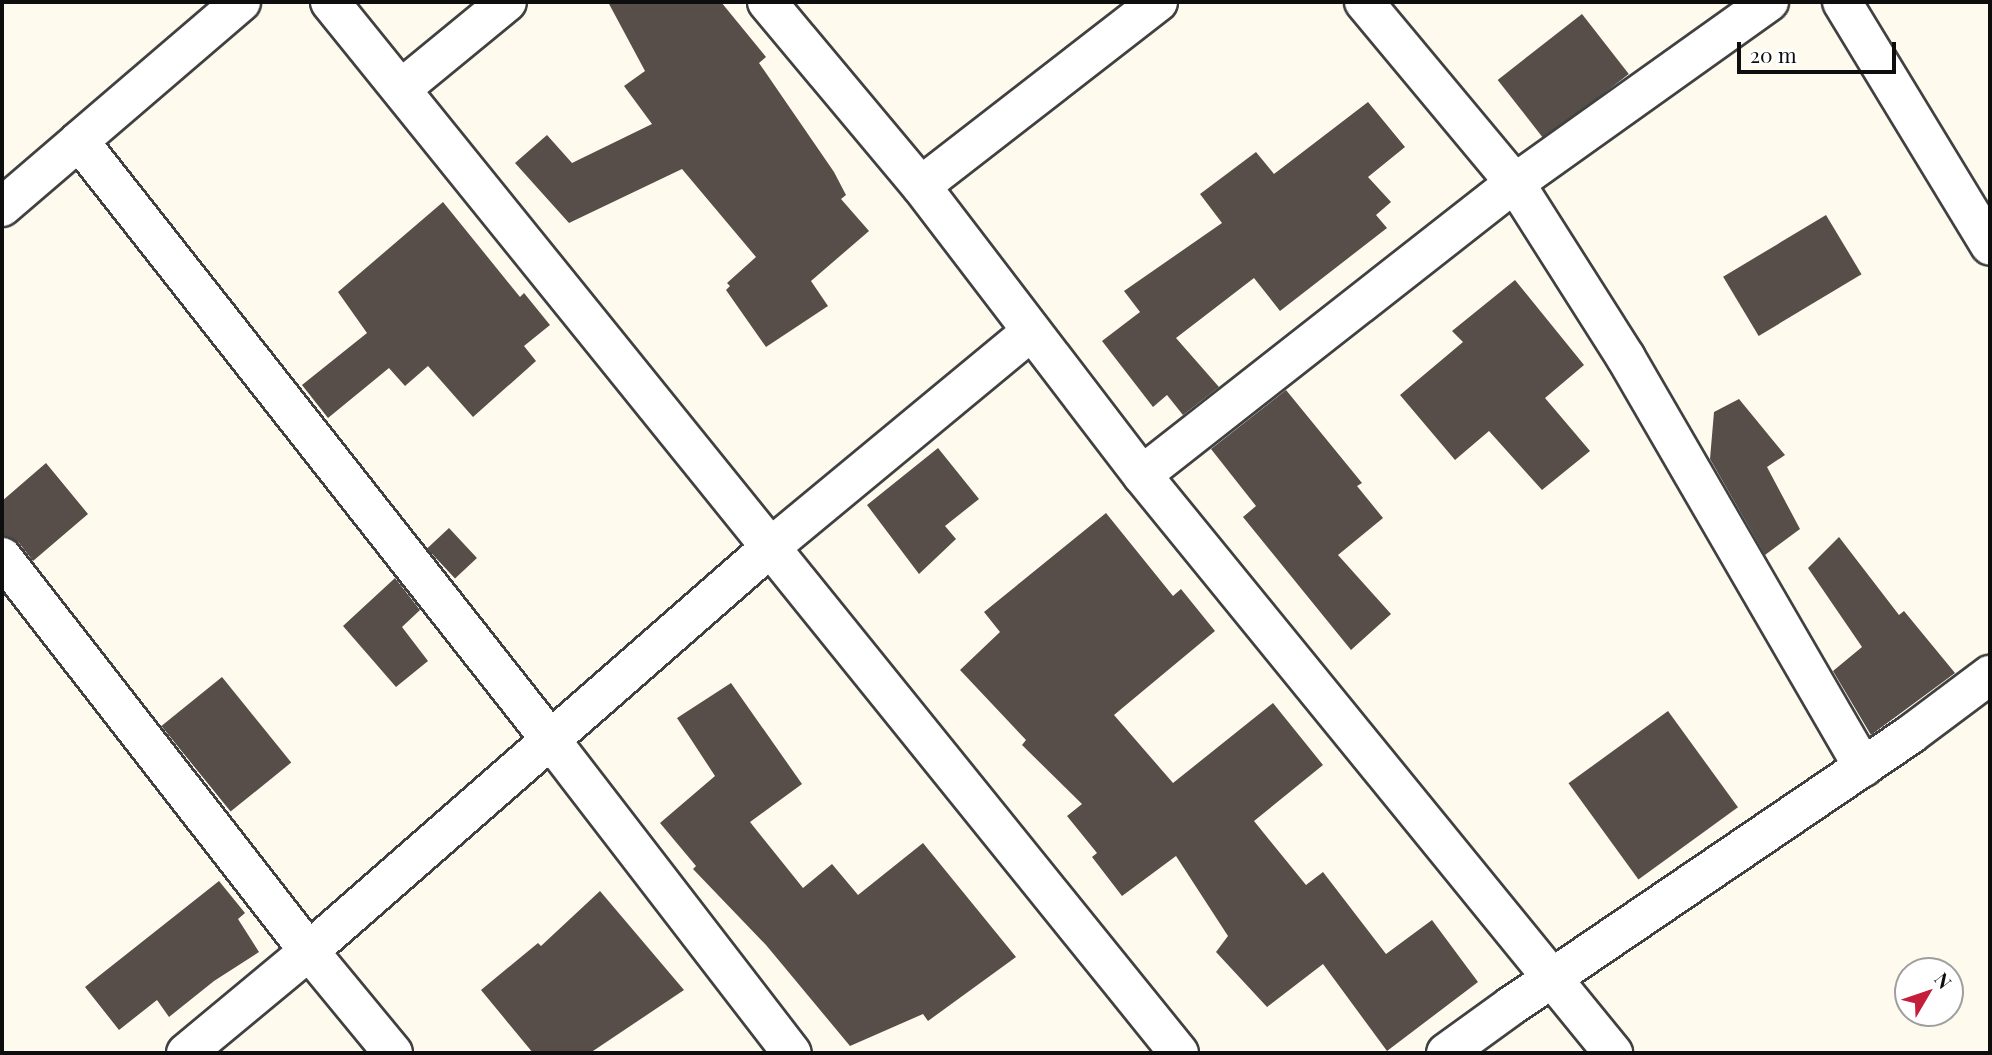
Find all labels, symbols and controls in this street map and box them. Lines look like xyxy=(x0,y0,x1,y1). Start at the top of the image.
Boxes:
scale bar xyxy=(1740,28,1899,72)
text: 20 m xyxy=(1750,40,1797,68)
north arrow xyxy=(1894,957,1964,1027)
text: N xyxy=(1929,967,1958,994)

